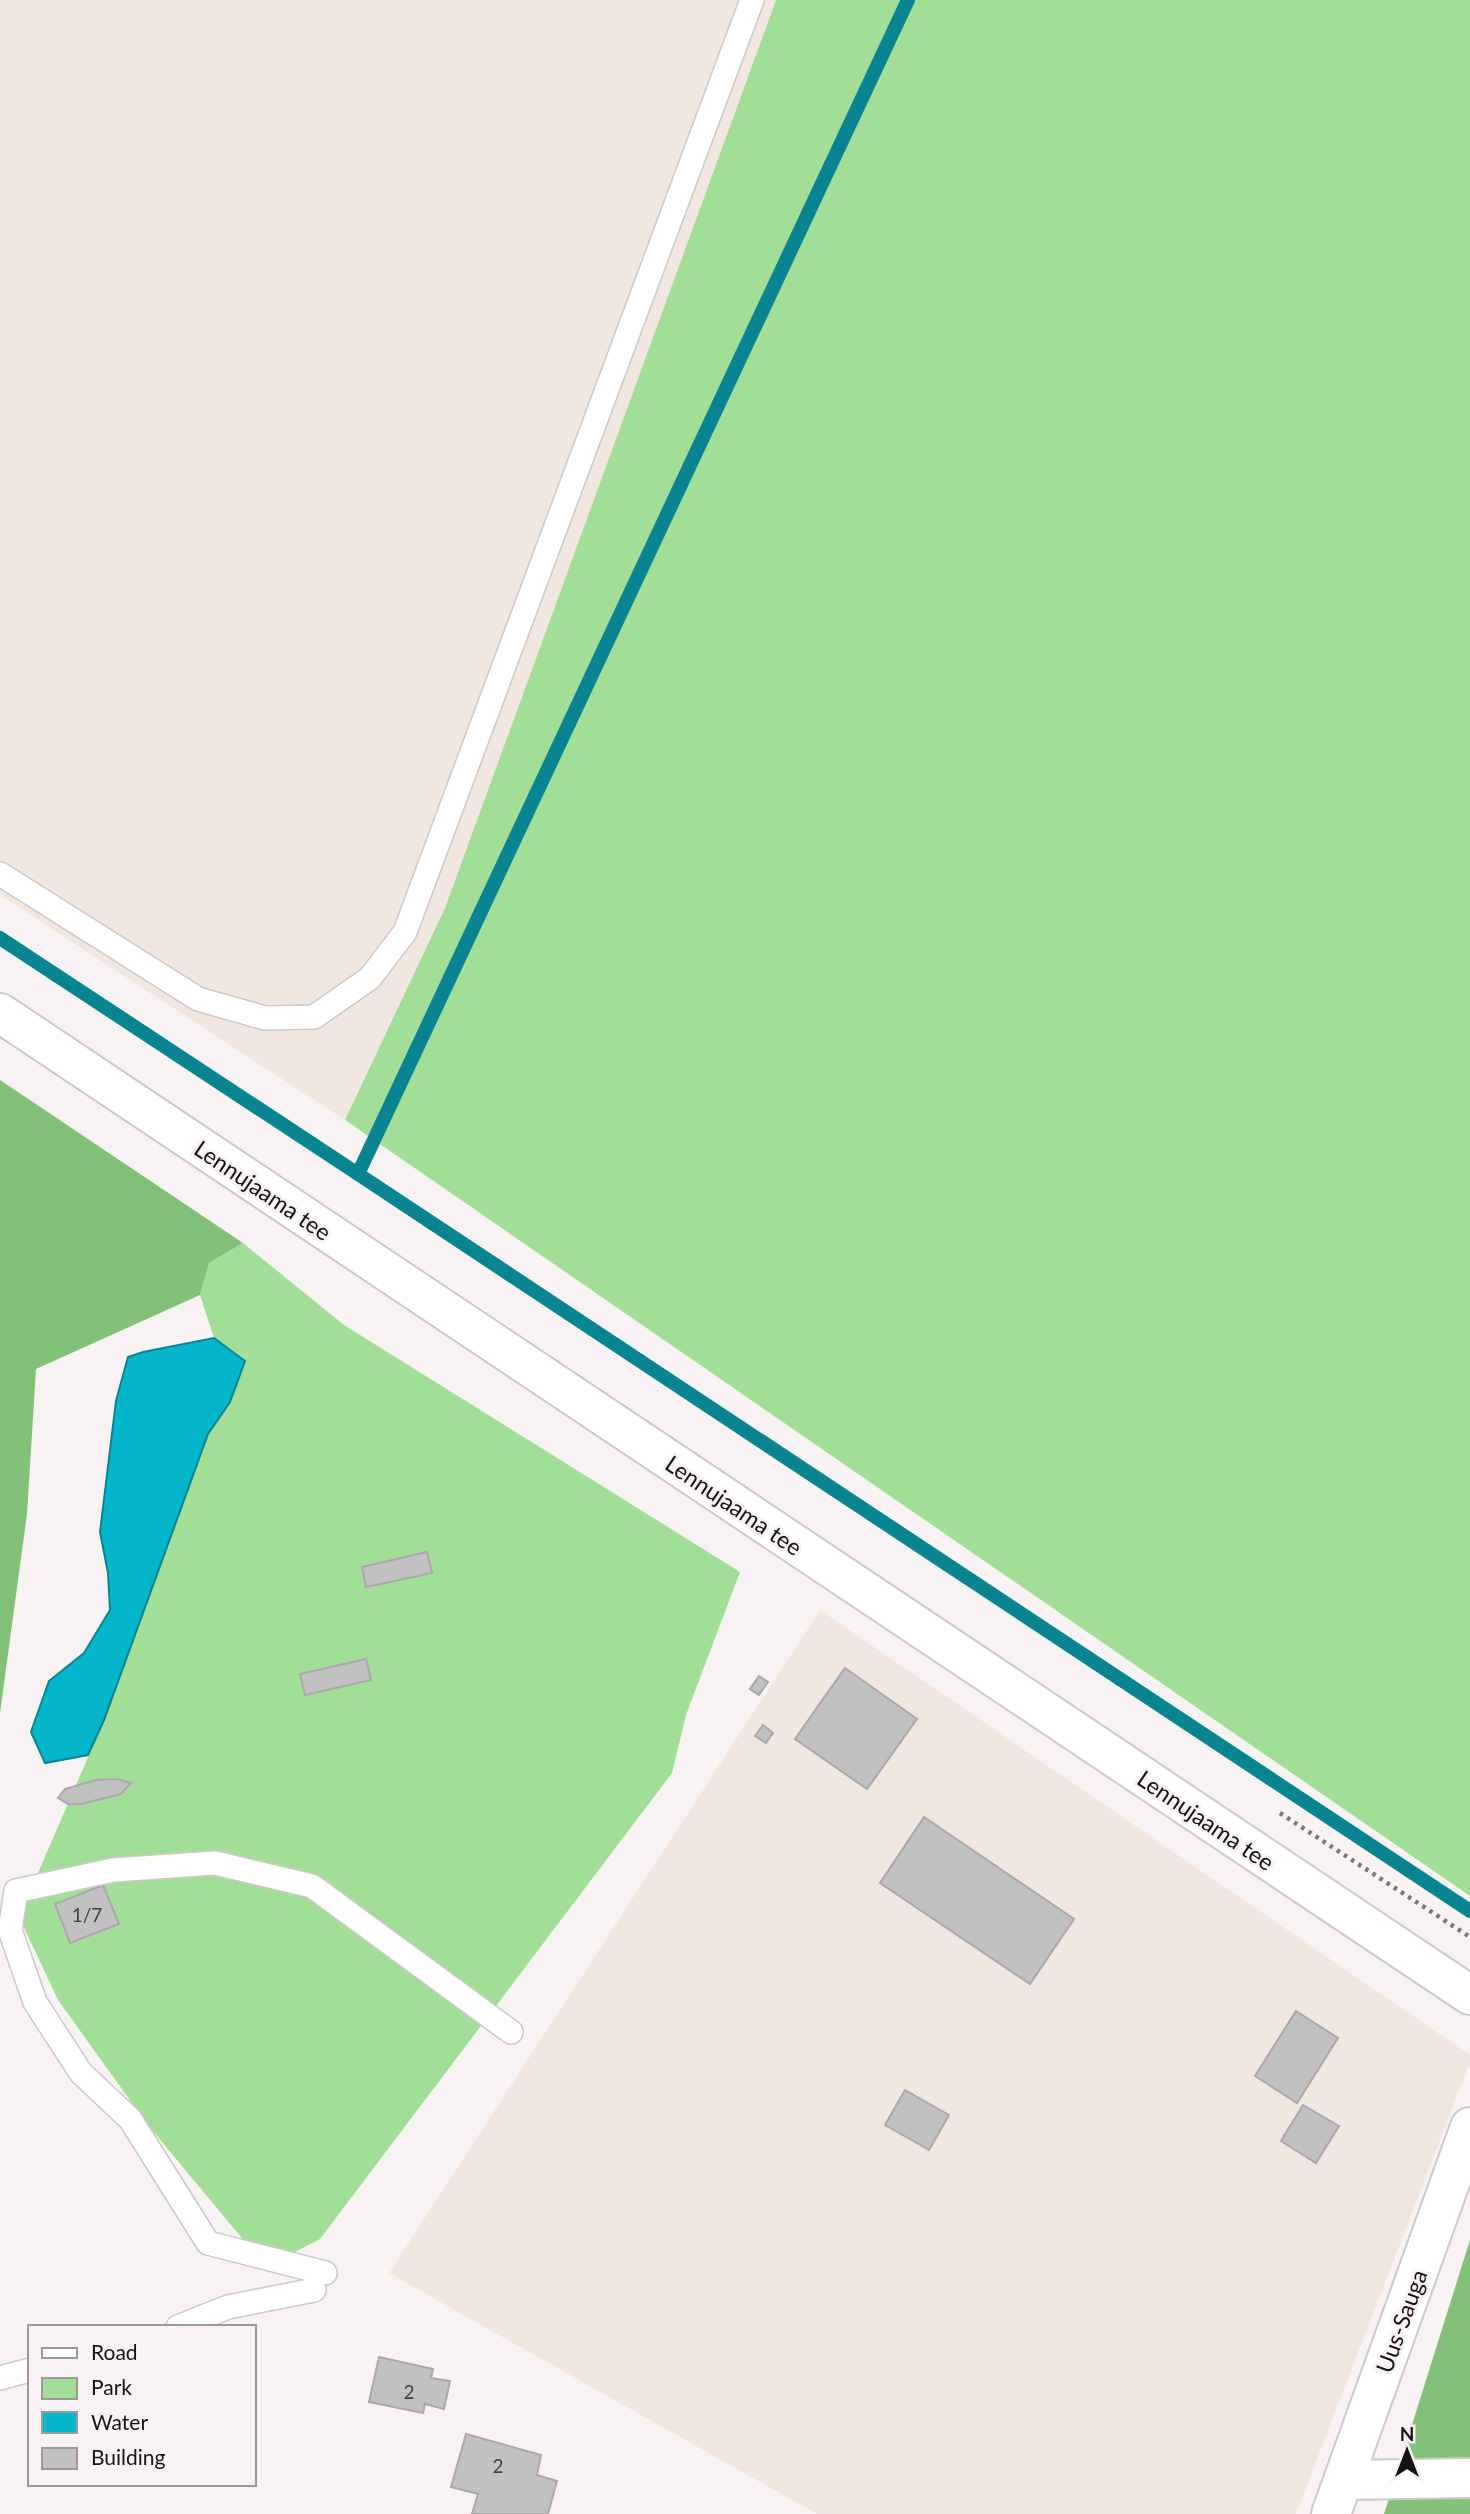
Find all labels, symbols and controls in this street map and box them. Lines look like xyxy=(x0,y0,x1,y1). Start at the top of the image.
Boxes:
street label: Lennujaama tee xyxy=(189,1134,337,1246)
street label: Lennujaama tee xyxy=(660,1449,808,1561)
street label: Lennujaama tee xyxy=(1132,1764,1280,1876)
house number: 1/7 xyxy=(72,1903,102,1926)
street label: Uus-Sauga xyxy=(1369,2266,1433,2376)
legend xyxy=(28,2325,256,2486)
text: Road xyxy=(91,2339,138,2364)
text: Park xyxy=(91,2374,132,2399)
house number: 2 xyxy=(403,2380,415,2403)
text: Water xyxy=(91,2409,148,2434)
north arrow xyxy=(1372,2416,1442,2486)
text: N xyxy=(1400,2422,1414,2445)
text: Building xyxy=(91,2444,166,2469)
house number: 2 xyxy=(492,2454,504,2477)

